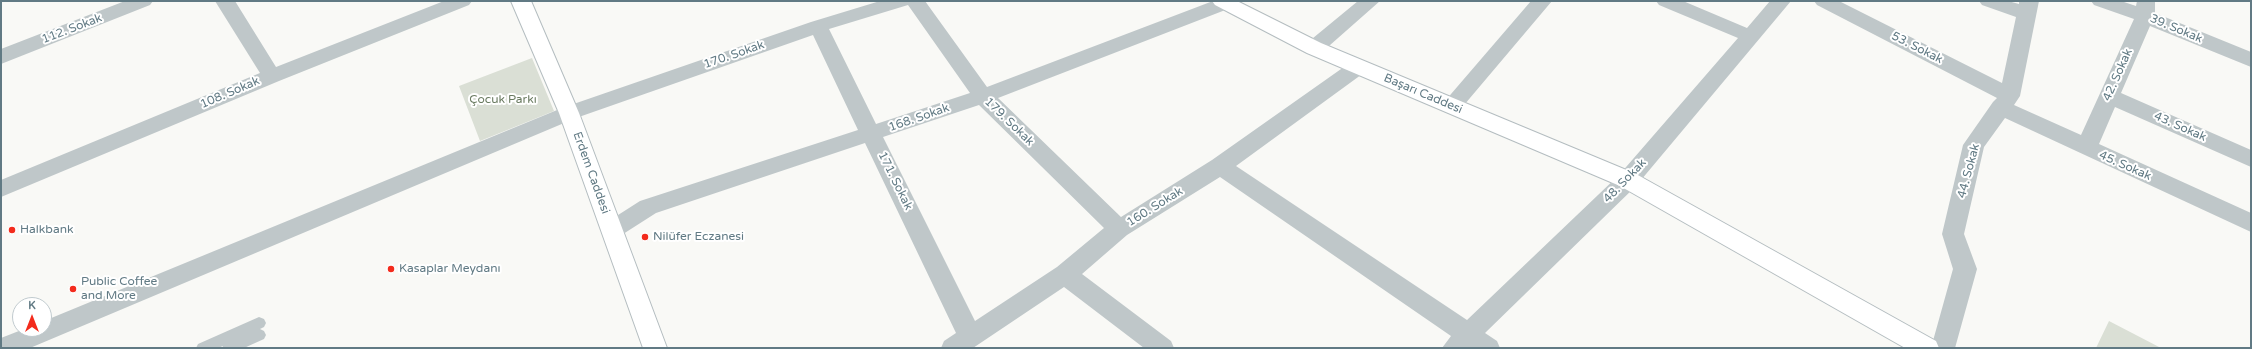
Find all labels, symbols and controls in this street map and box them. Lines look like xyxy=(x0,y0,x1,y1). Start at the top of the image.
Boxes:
street label: 112. Sokak xyxy=(40,11,104,47)
street label: 39. Sokak xyxy=(2148,11,2204,47)
street label: 53. Sokak xyxy=(1889,29,1945,67)
street label: 170. Sokak xyxy=(702,38,766,72)
street label: 42. Sokak xyxy=(2100,47,2136,103)
street label: Başarı Caddesi xyxy=(1382,71,1464,117)
street label: 108. Sokak xyxy=(198,74,262,112)
park label: Çocuk Parkı xyxy=(469,93,537,107)
street label: 179. Sokak xyxy=(981,95,1037,149)
street label: 168. Sokak xyxy=(887,101,951,135)
street label: 43. Sokak xyxy=(2152,109,2208,145)
street label: Erdem Caddesi xyxy=(569,130,613,216)
street label: 44. Sokak xyxy=(1955,142,1983,200)
street label: 45. Sokak xyxy=(2097,148,2153,184)
street label: 171. Sokak xyxy=(875,149,915,213)
street label: 48. Sokak xyxy=(1600,156,1650,206)
street label: 160. Sokak xyxy=(1124,184,1186,230)
place label: Halkbank xyxy=(20,223,73,237)
marker: Halkbank xyxy=(7,225,17,235)
place label: Nilüfer Eczanesi xyxy=(653,230,744,244)
marker: Nilüfer Eczanesi xyxy=(640,232,650,242)
place label: Kasaplar Meydanı xyxy=(399,262,500,276)
marker: Kasaplar Meydanı xyxy=(386,264,396,274)
place label: Public Coffee and More xyxy=(81,275,157,303)
marker: Public Coffee and More xyxy=(68,284,78,294)
north arrow xyxy=(12,297,52,337)
text: K xyxy=(28,299,36,312)

